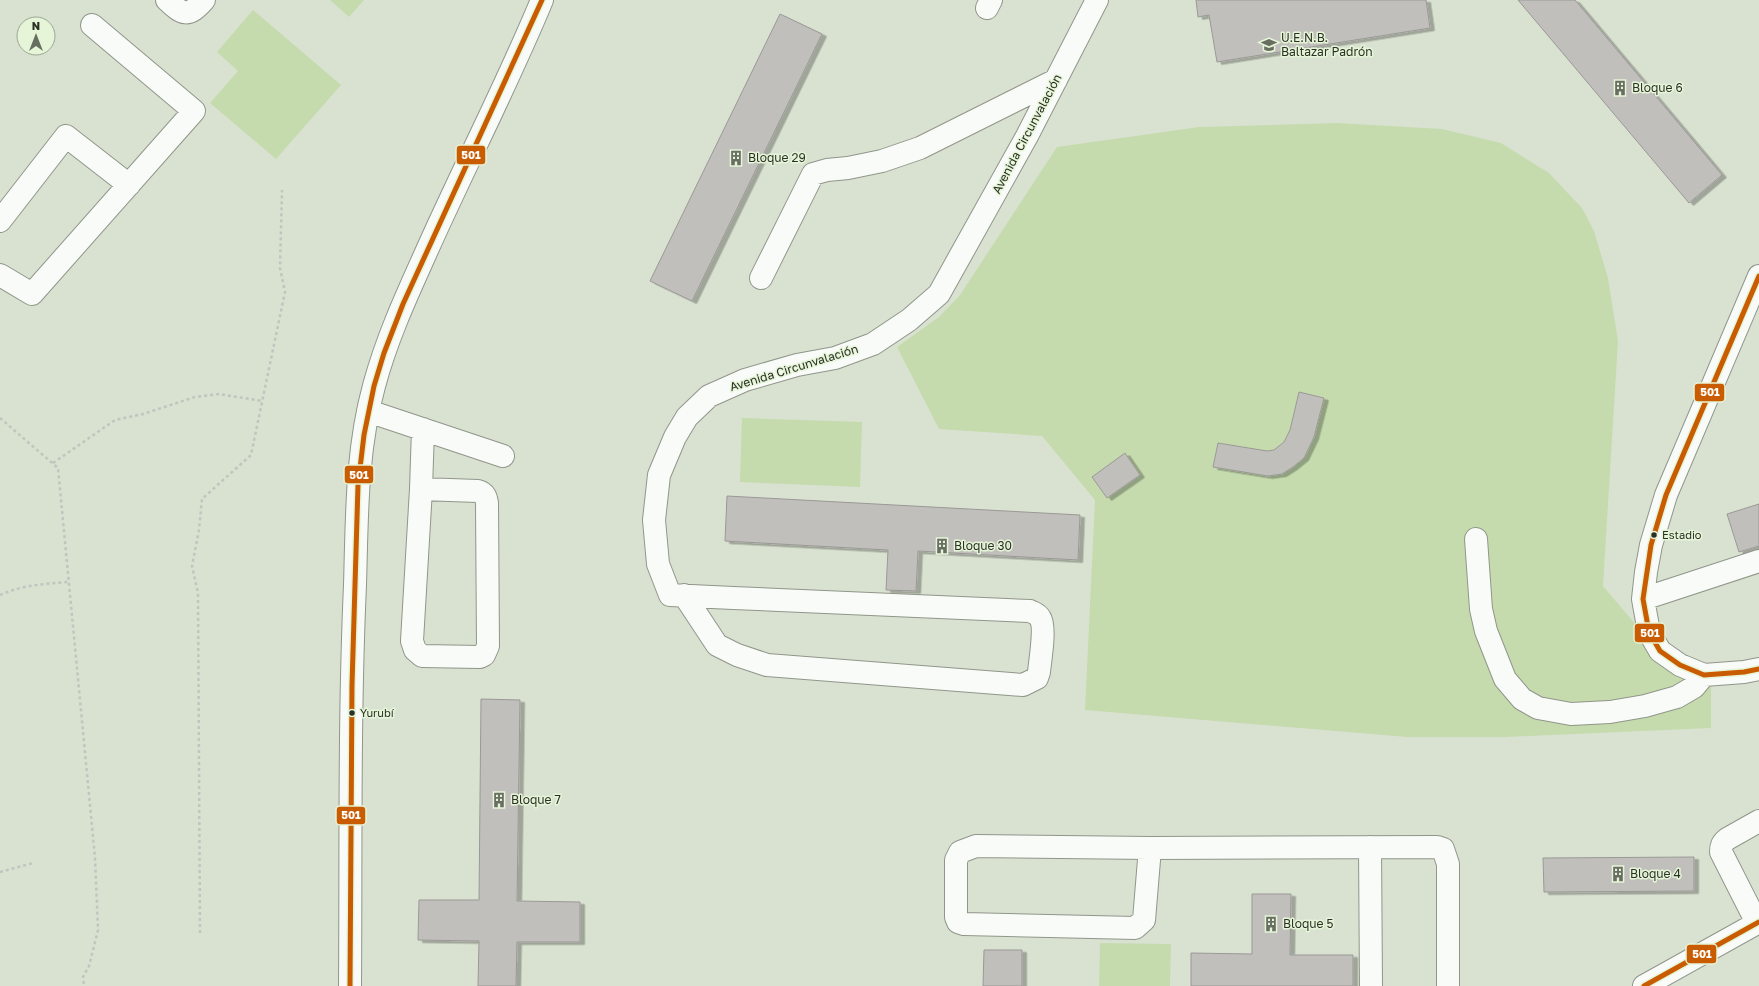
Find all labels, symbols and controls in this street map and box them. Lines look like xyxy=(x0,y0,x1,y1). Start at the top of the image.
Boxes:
north arrow xyxy=(16,16,56,56)
text: N xyxy=(32,19,40,32)
place label: U.E.N.B. Baltazar Padrón xyxy=(1281,30,1373,59)
school or university icon: U.E.N.B. Baltazar Padrón xyxy=(1260,36,1278,54)
street label: Avenida Circunvalación xyxy=(989,71,1065,196)
building icon: Bloque 6 xyxy=(1611,79,1629,97)
place label: Bloque 6 xyxy=(1632,80,1683,95)
line badge: 501 xyxy=(456,145,486,165)
text: 501 xyxy=(461,148,481,161)
building icon: Bloque 29 xyxy=(727,149,745,167)
place label: Bloque 29 xyxy=(748,150,806,165)
street label: Avenida Circunvalación xyxy=(728,341,860,394)
line badge: 501 xyxy=(1694,383,1725,402)
text: 501 xyxy=(1700,385,1720,398)
line badge: 501 xyxy=(344,465,374,484)
text: 501 xyxy=(349,468,369,481)
place label: Estadio xyxy=(1662,528,1702,541)
marker: Estadio xyxy=(1649,530,1659,540)
building icon: Bloque 30 xyxy=(933,537,951,555)
place label: Bloque 30 xyxy=(954,538,1012,553)
line badge: 501 xyxy=(1634,623,1665,643)
text: 501 xyxy=(1640,626,1660,639)
place label: Yurubí xyxy=(360,706,395,719)
marker: Yurubí xyxy=(347,708,357,718)
building icon: Bloque 7 xyxy=(490,791,508,809)
place label: Bloque 7 xyxy=(511,792,561,807)
line badge: 501 xyxy=(336,806,366,825)
text: 501 xyxy=(341,808,361,821)
building icon: Bloque 4 xyxy=(1609,865,1627,883)
place label: Bloque 4 xyxy=(1630,866,1681,881)
building icon: Bloque 5 xyxy=(1262,915,1280,933)
place label: Bloque 5 xyxy=(1283,916,1334,931)
line badge: 501 xyxy=(1686,944,1717,964)
text: 501 xyxy=(1692,947,1712,960)

